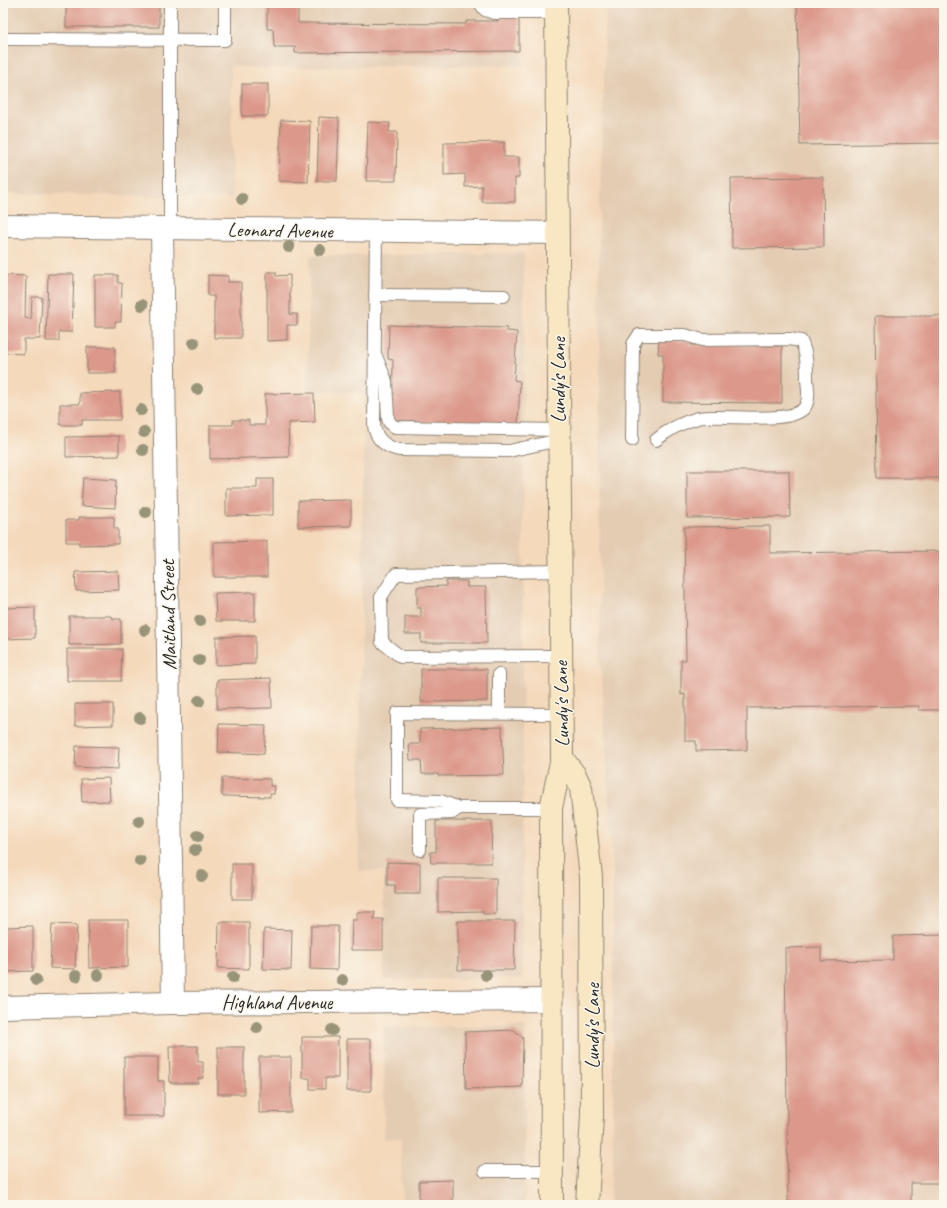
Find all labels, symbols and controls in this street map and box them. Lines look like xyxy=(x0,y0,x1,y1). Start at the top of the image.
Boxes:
street label: Leonard Avenue xyxy=(227,217,334,244)
street label: Lundy's Lane xyxy=(546,336,571,423)
street label: Maitland Street xyxy=(155,557,182,670)
street label: Lundy's Lane xyxy=(548,660,575,747)
street label: Lundy's Lane xyxy=(580,982,605,1069)
street label: Highland Avenue xyxy=(222,990,334,1015)

